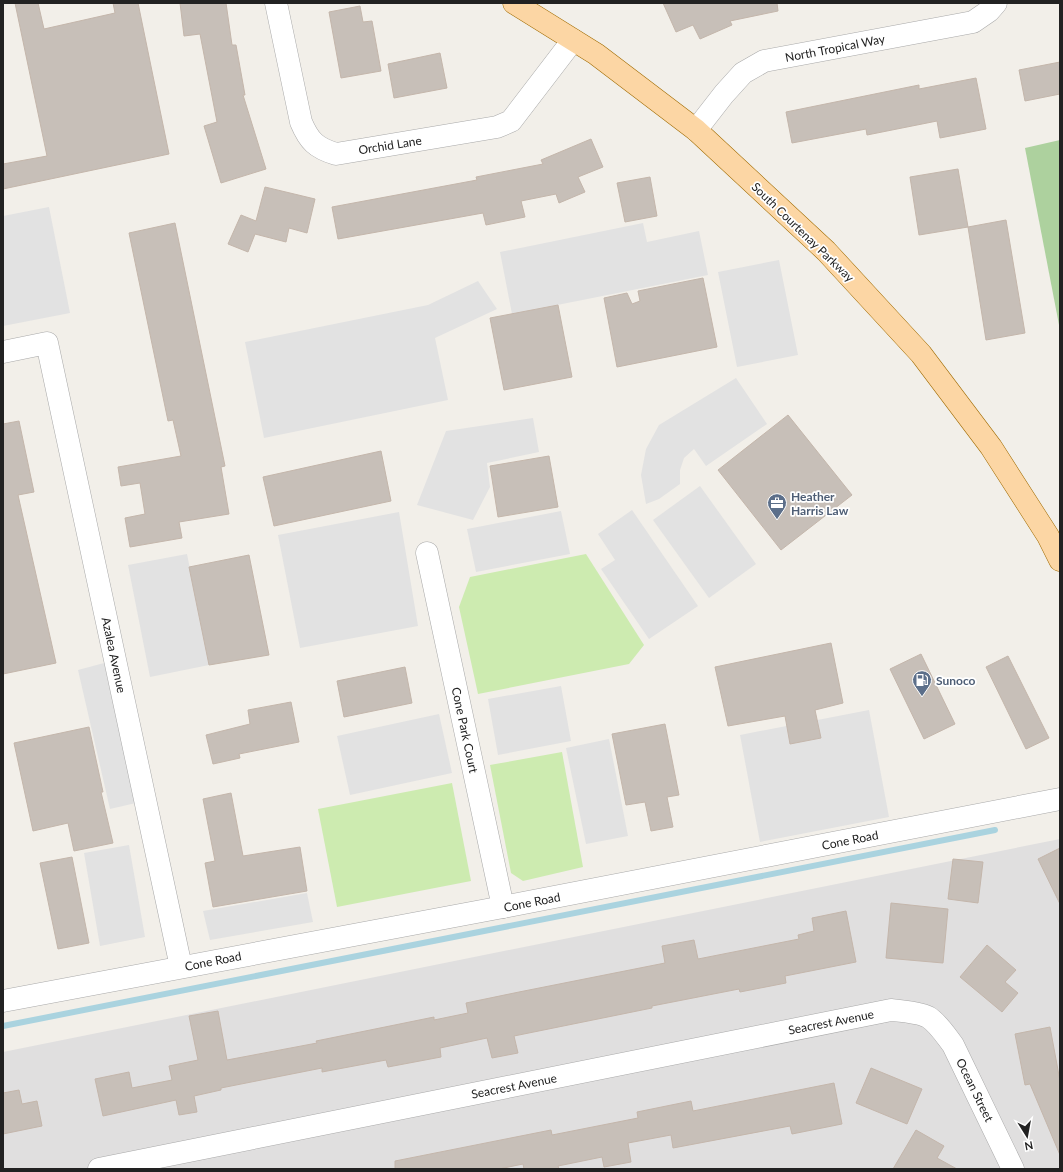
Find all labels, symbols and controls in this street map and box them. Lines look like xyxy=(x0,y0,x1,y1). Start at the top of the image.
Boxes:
street label: North Tropical Way xyxy=(784,31,887,65)
street label: Orchid Lane xyxy=(357,133,423,157)
street label: South Courtenay Parkway xyxy=(749,179,858,285)
place label: Heather Harris Law xyxy=(791,489,849,518)
office icon: Heather Harris Law xyxy=(766,492,788,520)
street label: Azalea Avenue xyxy=(99,616,129,694)
fuel station icon: Sunoco xyxy=(911,669,933,697)
place label: Sunoco xyxy=(936,673,976,688)
street label: Cone Park Court xyxy=(449,686,482,775)
street label: Cone Road xyxy=(820,827,880,853)
street label: Cone Road xyxy=(502,889,562,915)
street label: Cone Road xyxy=(183,948,243,974)
street label: Seacrest Avenue xyxy=(787,1006,875,1038)
street label: Ocean Street xyxy=(953,1056,997,1125)
street label: Seacrest Avenue xyxy=(470,1070,558,1102)
north arrow xyxy=(1007,1116,1047,1156)
text: N xyxy=(1024,1139,1034,1153)

